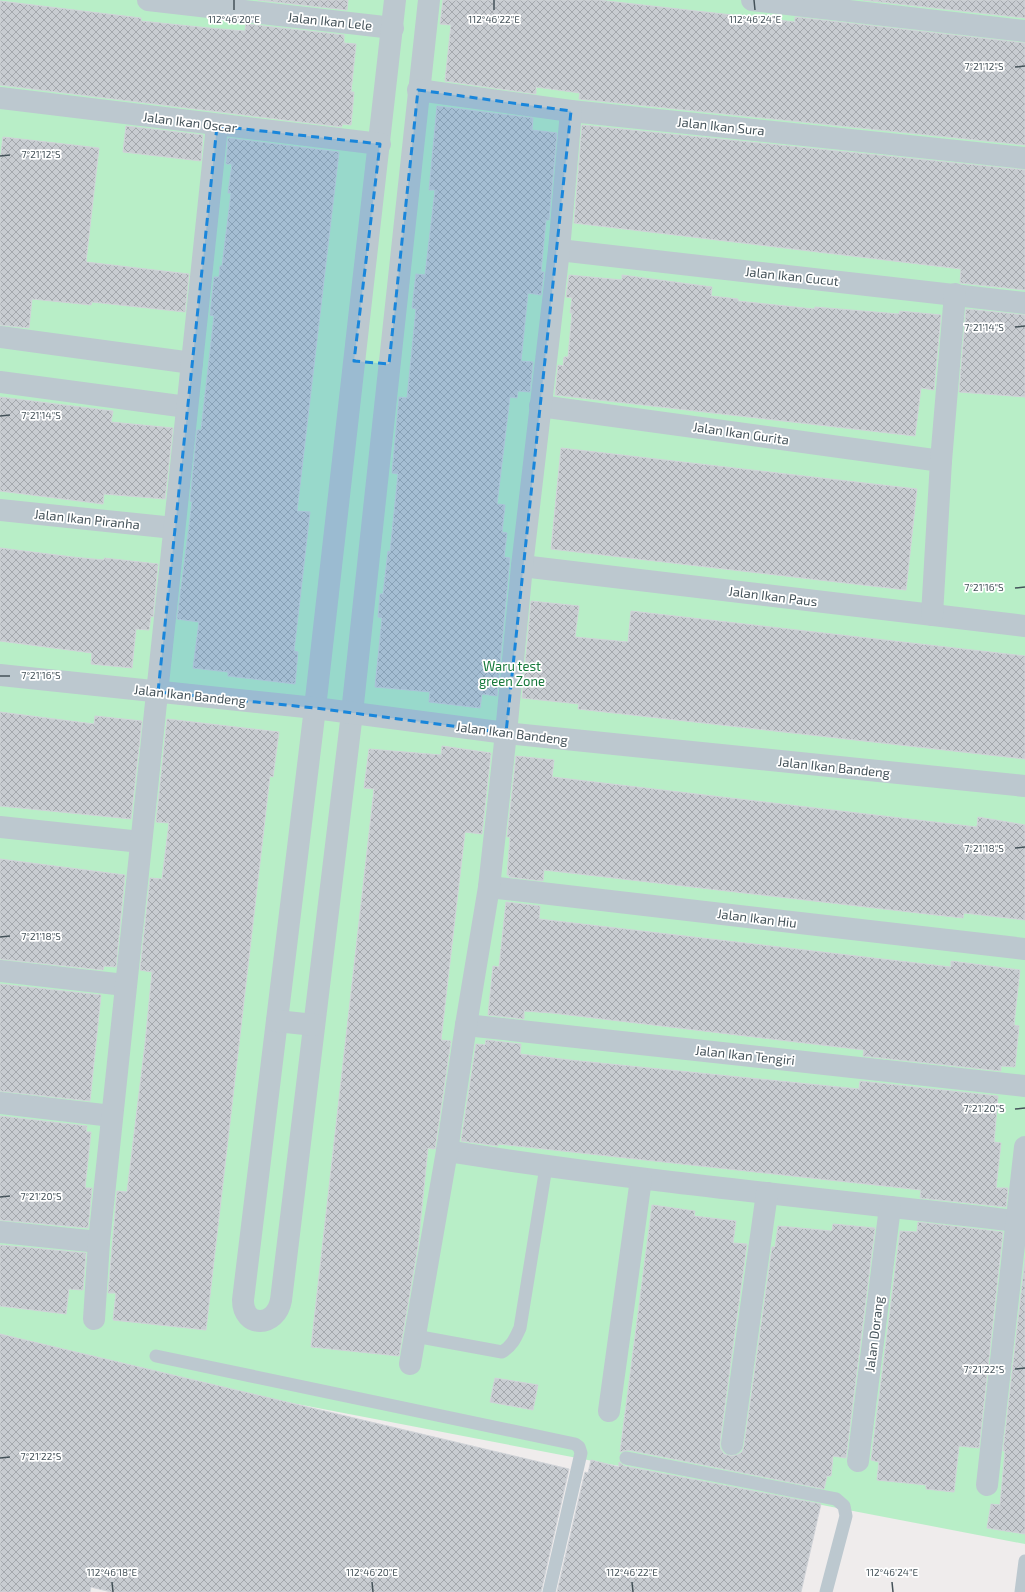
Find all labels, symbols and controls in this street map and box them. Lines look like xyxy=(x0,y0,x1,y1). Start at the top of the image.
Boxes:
street label: Jalan Ikan Lele xyxy=(287,9,373,33)
text: 112°46'20"E xyxy=(208,13,260,25)
text: 112°46'22"E xyxy=(468,13,520,25)
text: 112°46'24"E xyxy=(729,13,781,25)
text: 7°21'12"S xyxy=(964,60,1004,72)
street label: Jalan Ikan Oscar xyxy=(142,108,238,136)
street label: Jalan Ikan Sura xyxy=(677,113,765,139)
text: 7°21'12"S xyxy=(21,148,61,160)
street label: Jalan Ikan Cucut xyxy=(744,263,840,289)
text: 7°21'14"S xyxy=(964,321,1004,333)
text: 7°21'14"S xyxy=(21,409,61,421)
street label: Jalan Ikan Gurita xyxy=(692,418,790,448)
street label: Jalan Ikan Piranha xyxy=(33,505,141,533)
text: 7°21'16"S xyxy=(964,581,1004,593)
street label: Jalan Ikan Paus xyxy=(728,583,818,609)
park label: Waru test green Zone xyxy=(479,658,545,689)
text: 7°21'16"S xyxy=(21,669,61,681)
street label: Jalan Ikan Bandeng xyxy=(133,681,247,709)
street label: Jalan Ikan Bandeng xyxy=(455,718,569,748)
street label: Jalan Ikan Bandeng xyxy=(777,753,891,781)
text: 7°21'18"S xyxy=(964,842,1004,854)
street label: Jalan Ikan Hiu xyxy=(716,905,798,931)
text: 7°21'18"S xyxy=(21,930,61,942)
street label: Jalan Ikan Tengiri xyxy=(694,1042,796,1068)
text: 7°21'20"S xyxy=(963,1102,1005,1114)
text: 7°21'20"S xyxy=(20,1190,62,1202)
street label: Jalan Dorang xyxy=(861,1295,887,1373)
text: 7°21'22"S xyxy=(964,1363,1005,1375)
text: 7°21'22"S xyxy=(21,1450,62,1462)
text: 112°46'18"E xyxy=(87,1566,138,1578)
text: 112°46'20"E xyxy=(346,1566,398,1578)
text: 112°46'22"E xyxy=(606,1566,658,1578)
text: 112°46'24"E xyxy=(866,1566,918,1578)

